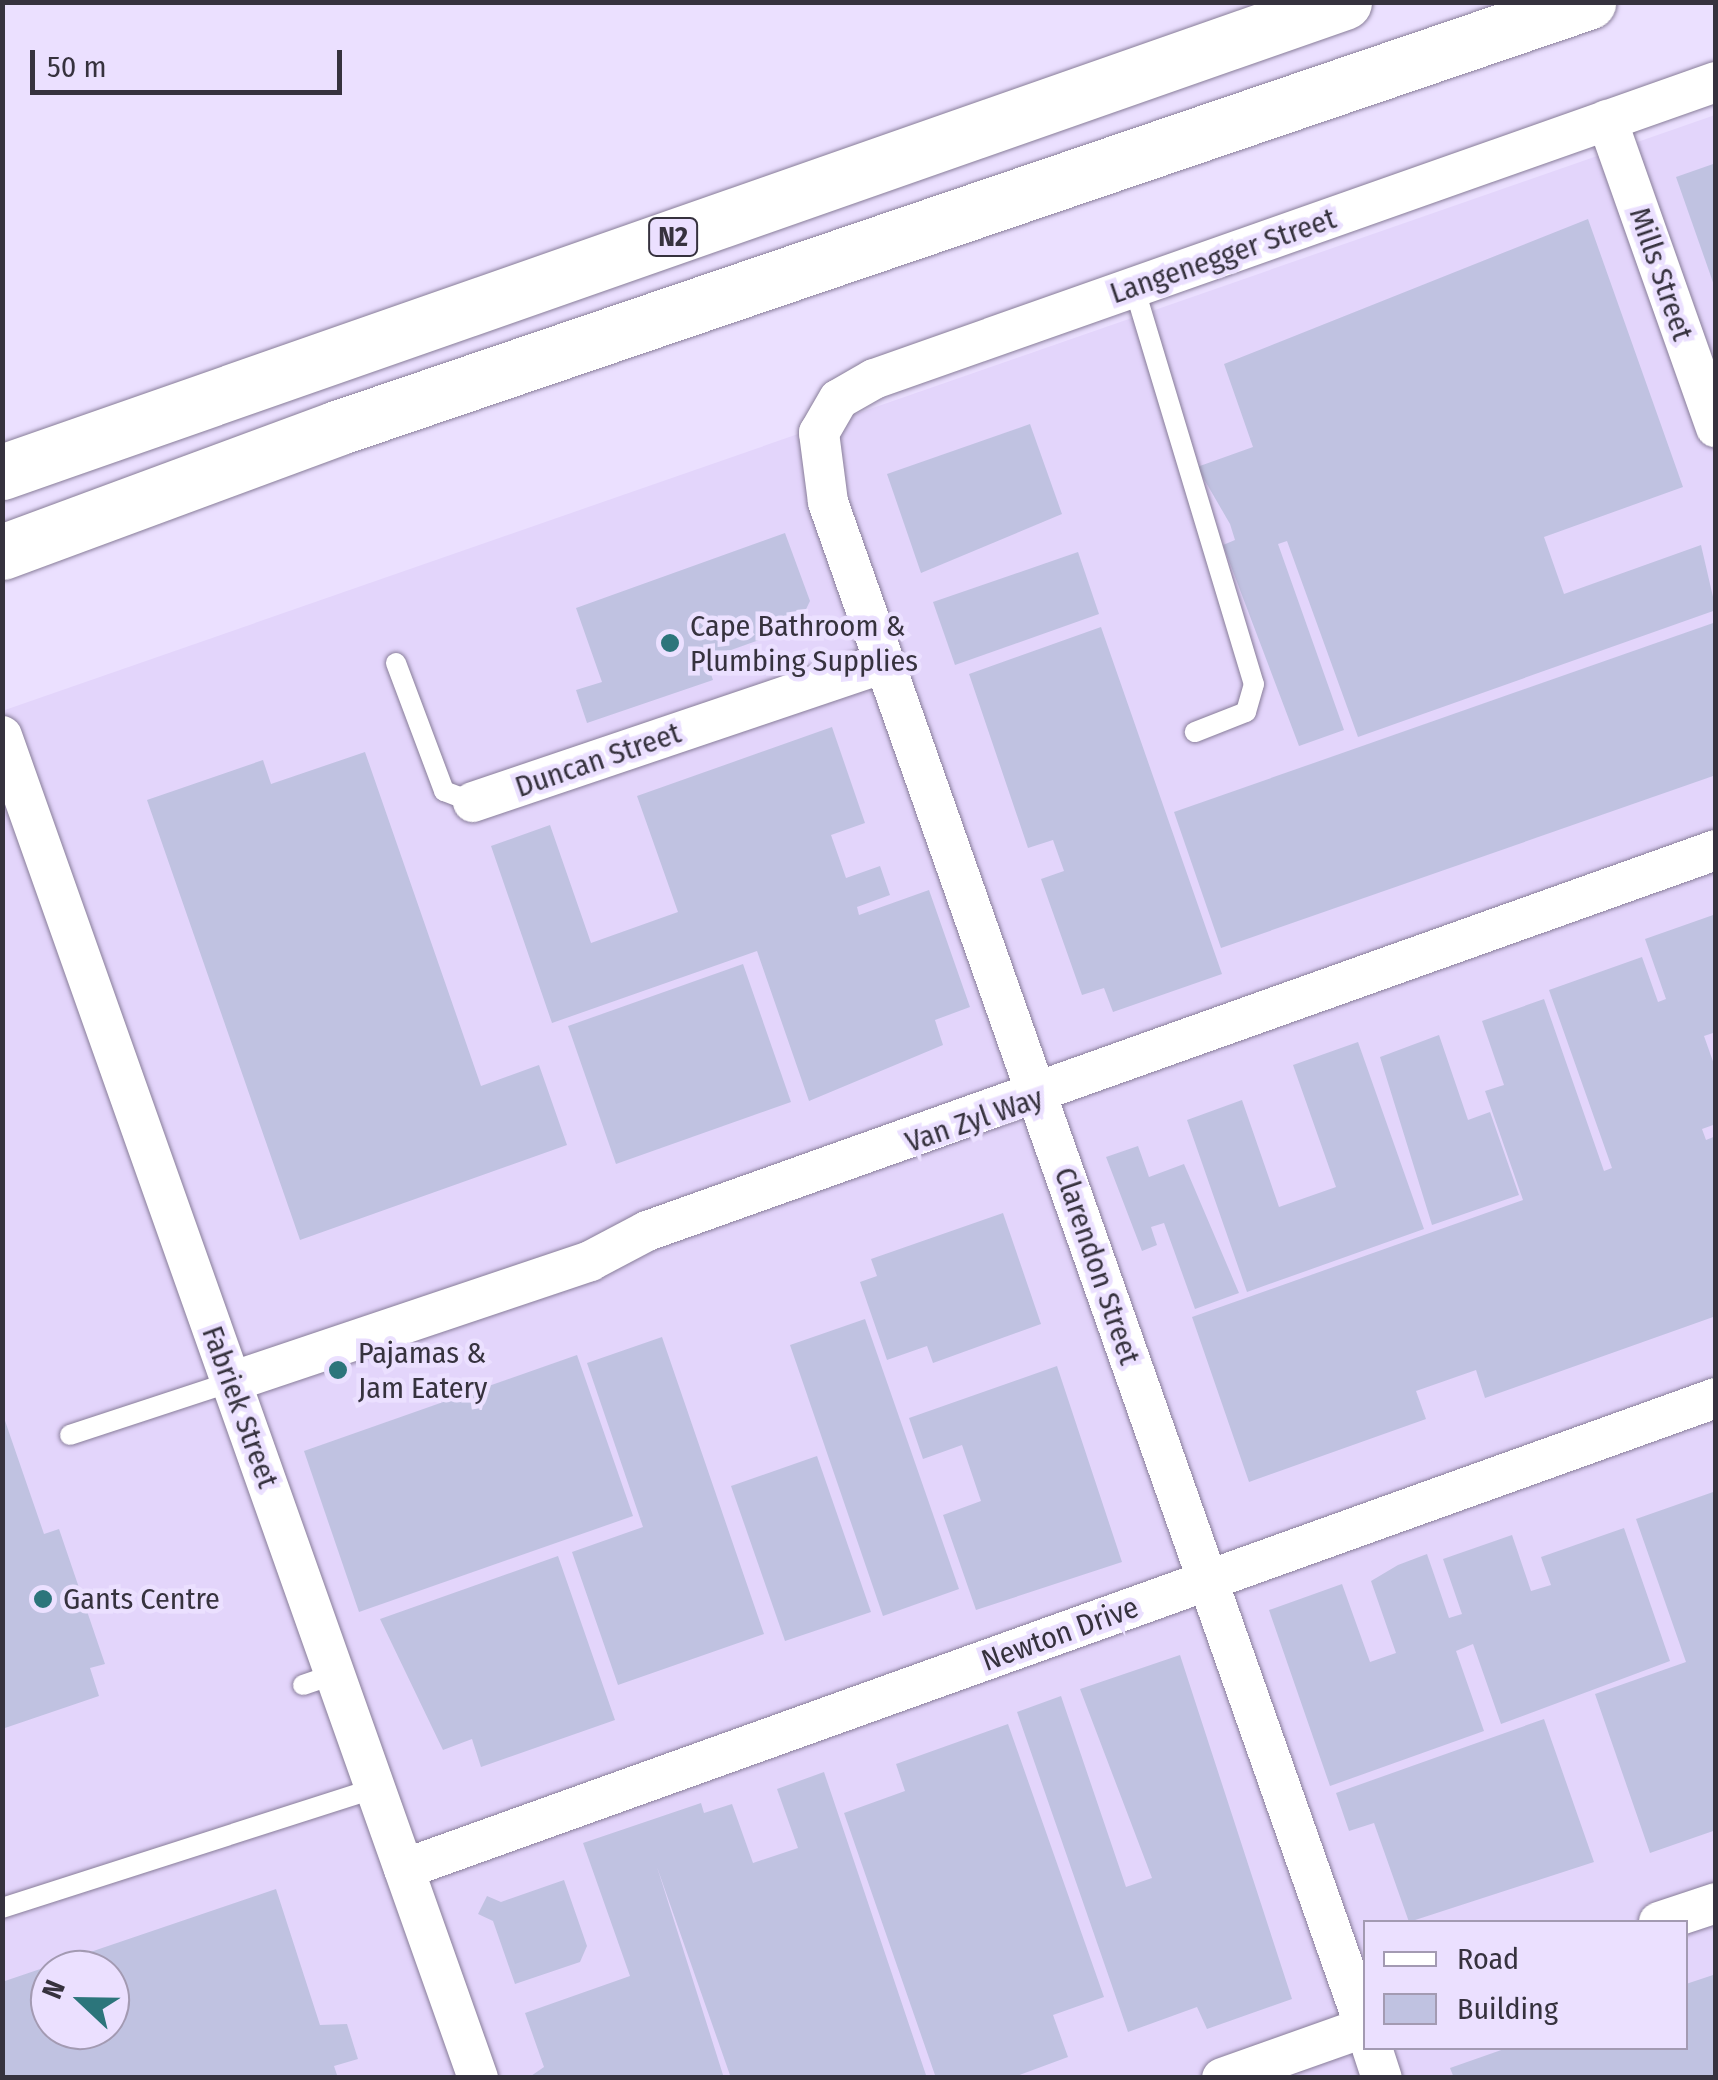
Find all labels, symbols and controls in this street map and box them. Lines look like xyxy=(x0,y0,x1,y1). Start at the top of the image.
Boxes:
scale bar xyxy=(35,30,348,92)
text: 50 m xyxy=(47,49,107,85)
street label: Langenegger Street xyxy=(1105,200,1341,312)
street label: Mills Street xyxy=(1621,203,1701,345)
road number: N2 xyxy=(648,214,698,260)
place label: Cape Bathroom & Plumbing Supplies xyxy=(690,608,918,678)
marker: Cape Bathroom & Plumbing Supplies xyxy=(659,632,681,654)
street label: Duncan Street xyxy=(510,715,686,805)
street label: Van Zyl Way xyxy=(901,1080,1047,1160)
street label: Clarendon Street xyxy=(1046,1163,1148,1369)
street label: Fabriek Street xyxy=(194,1321,286,1493)
place label: Pajamas & Jam Eatery xyxy=(358,1335,487,1406)
marker: Pajamas & Jam Eatery xyxy=(327,1359,349,1381)
place label: Gants Centre xyxy=(63,1581,220,1617)
marker: Gants Centre xyxy=(32,1588,54,1610)
street label: Newton Drive xyxy=(977,1589,1143,1679)
legend xyxy=(1363,1920,1688,2050)
text: Road xyxy=(1457,1941,1519,1977)
north arrow xyxy=(30,1950,130,2050)
text: N xyxy=(35,1975,72,2003)
text: Building xyxy=(1457,1991,1558,2027)

